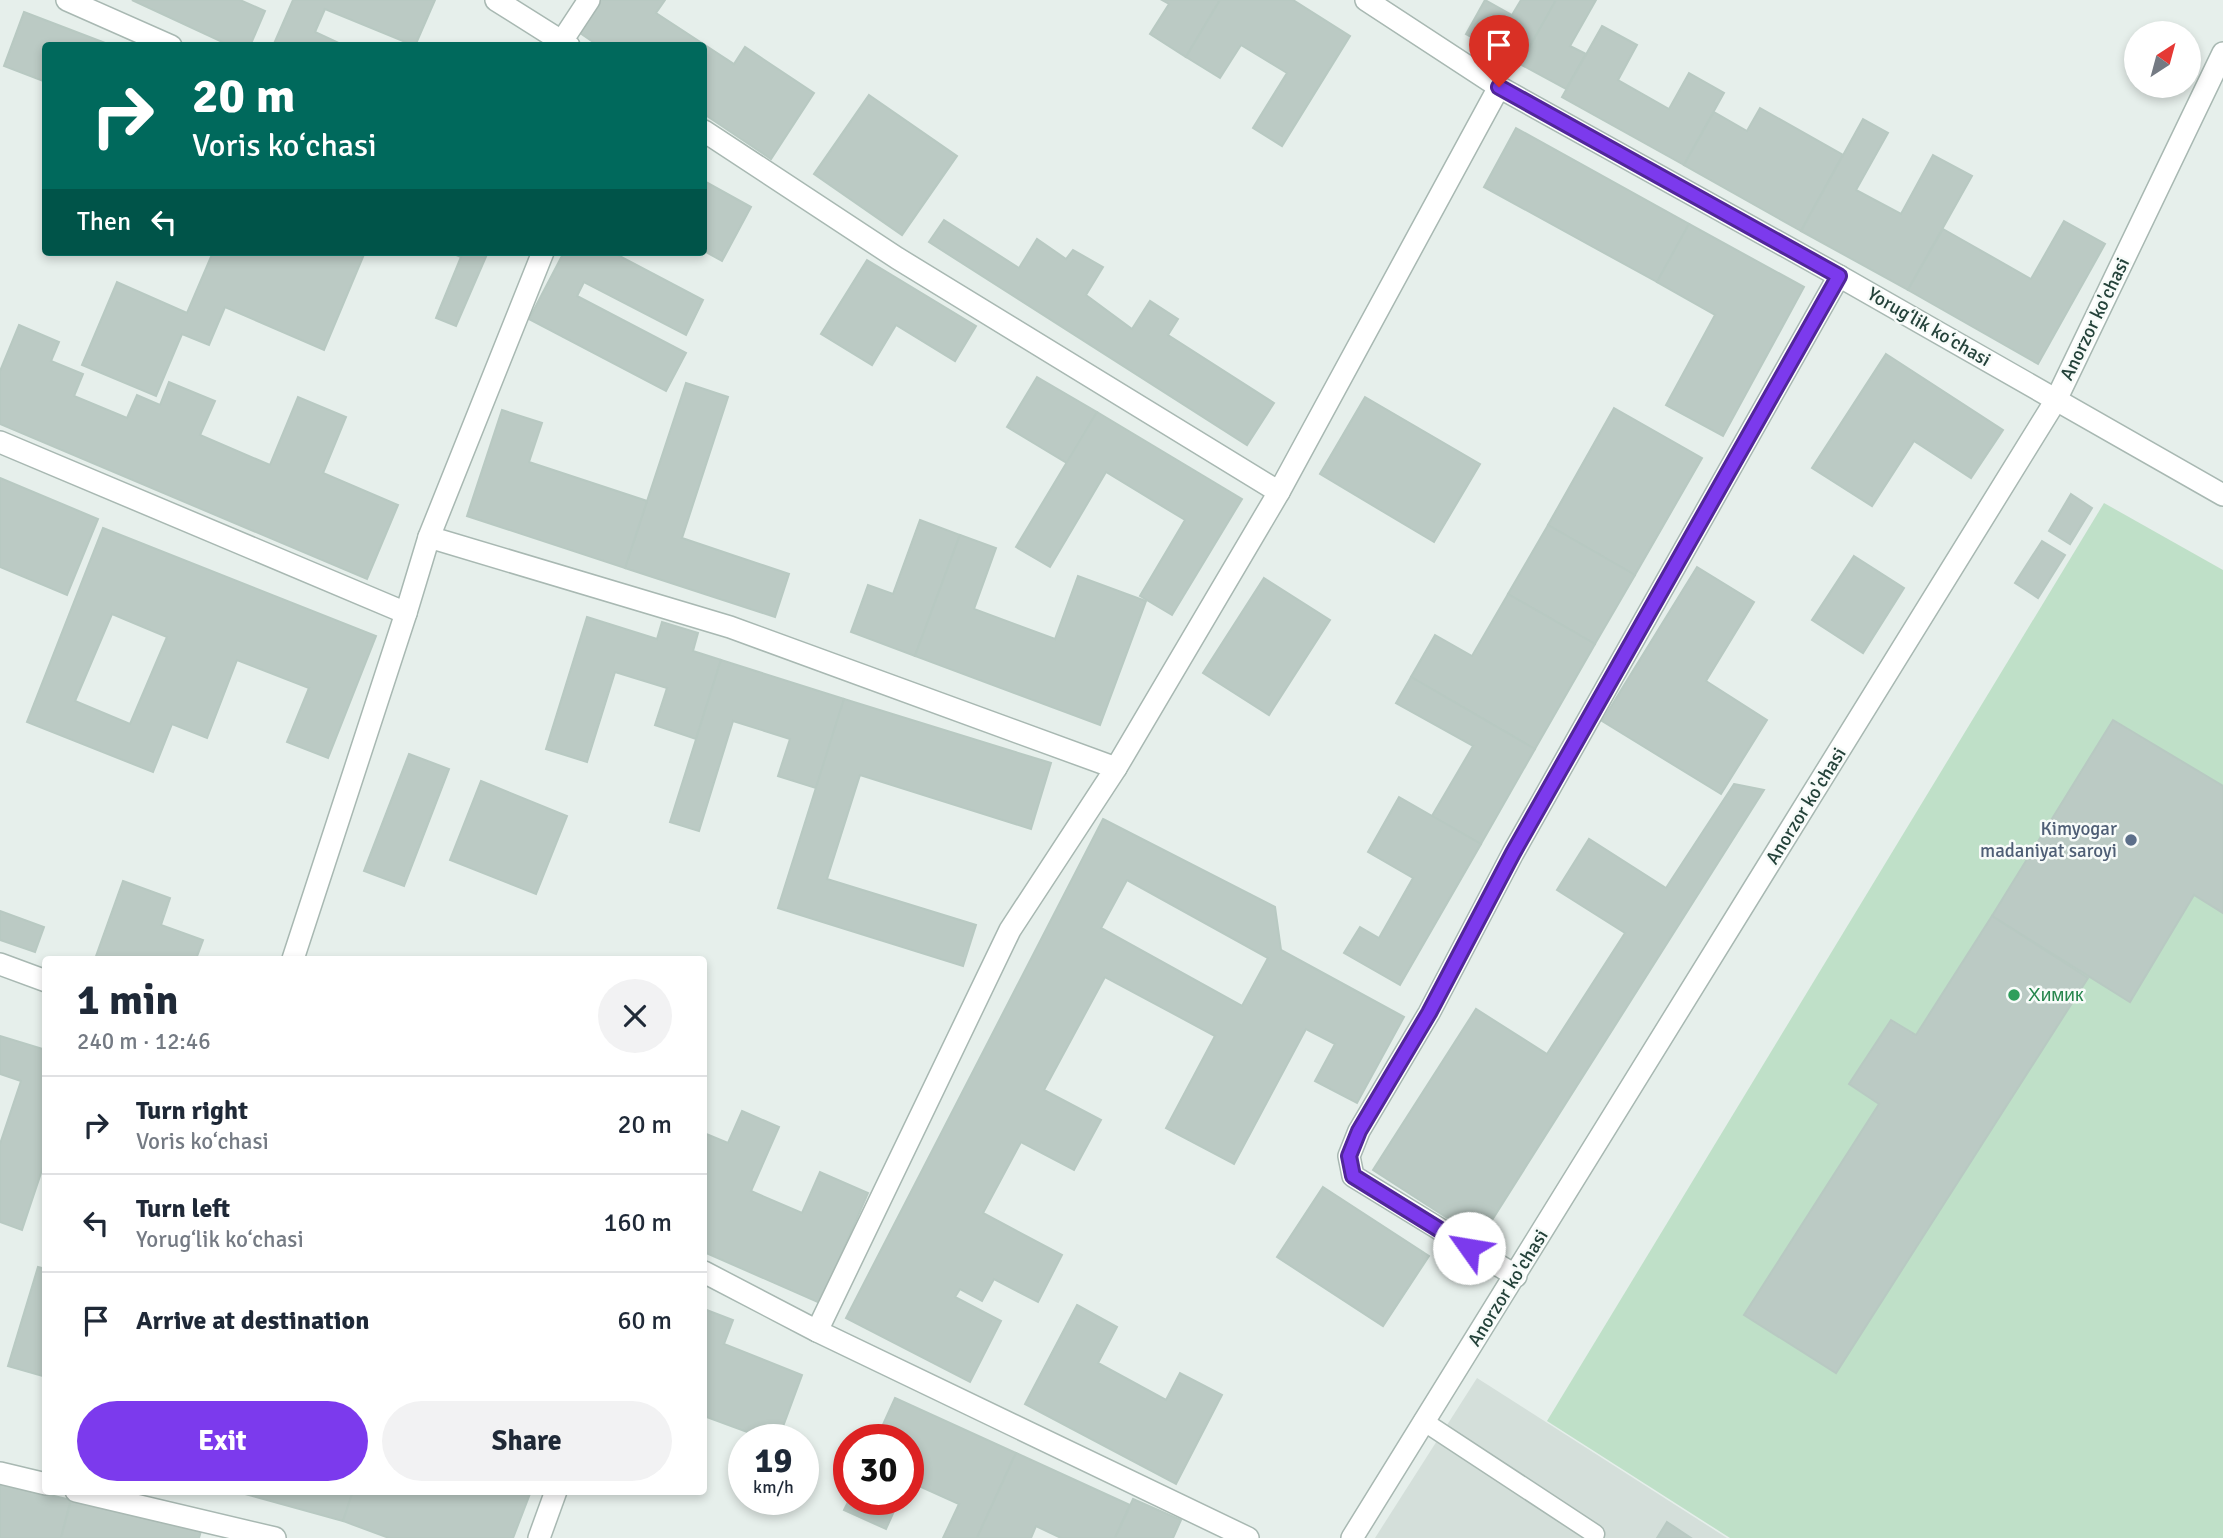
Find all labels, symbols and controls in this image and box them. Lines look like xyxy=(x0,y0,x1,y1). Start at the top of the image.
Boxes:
pin xyxy=(1469,15,1529,87)
north arrow xyxy=(2124,21,2202,98)
map controls xyxy=(2124,21,2201,98)
icon: arrive xyxy=(1480,26,1518,64)
text: 20 m xyxy=(192,66,295,126)
icon: right xyxy=(77,70,168,161)
text: Voris koʻchasi xyxy=(192,126,377,165)
icon: left xyxy=(145,203,183,241)
text: Then xyxy=(77,206,131,238)
street label: Anorzor ko'chasi xyxy=(2055,254,2135,384)
street label: Yorugʻlik koʻchasi xyxy=(1863,282,1995,372)
street label: Anorzor ko'chasi xyxy=(1760,743,1852,869)
place label: Kimyogar madaniyat saroyi xyxy=(1980,817,2117,863)
marker: Kimyogar madaniyat saroyi xyxy=(2123,832,2139,848)
text: 1 min xyxy=(77,975,178,1026)
button: close xyxy=(598,979,672,1053)
place label: Химик xyxy=(2028,983,2084,1007)
marker: Химик xyxy=(2006,987,2022,1003)
text: 240 m · 12:46 xyxy=(77,1027,211,1056)
text: Turn right xyxy=(136,1095,248,1127)
icon: right xyxy=(77,1106,115,1144)
text: 20 m xyxy=(617,1109,672,1141)
text: Voris koʻchasi xyxy=(136,1127,269,1156)
text: Turn left xyxy=(136,1193,230,1225)
icon: left xyxy=(77,1204,115,1242)
text: 160 m xyxy=(603,1207,672,1239)
position arrow xyxy=(1432,1211,1506,1285)
text: Yorugʻlik koʻchasi xyxy=(136,1225,304,1254)
street label: Anorzor ko'chasi xyxy=(1462,1225,1554,1351)
icon: arrive xyxy=(77,1302,115,1340)
text: Arrive at destination xyxy=(136,1305,369,1337)
text: 60 m xyxy=(617,1305,672,1337)
button: Exit xyxy=(77,1401,368,1481)
button: Share xyxy=(382,1401,672,1481)
speed limit sign: 30 xyxy=(833,1424,924,1515)
text: 19 xyxy=(755,1439,792,1482)
text: km/h xyxy=(753,1476,794,1498)

